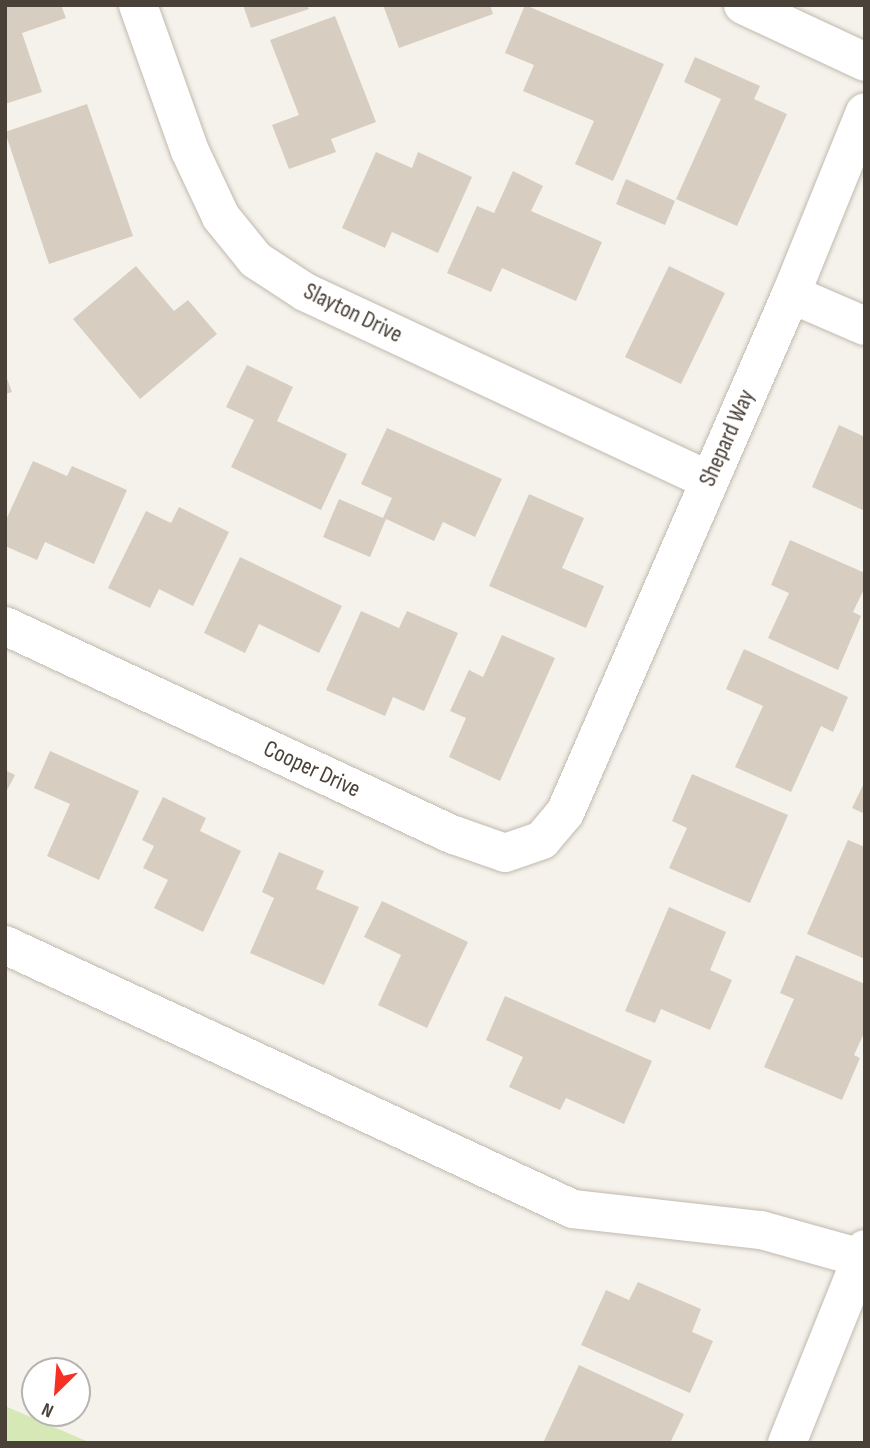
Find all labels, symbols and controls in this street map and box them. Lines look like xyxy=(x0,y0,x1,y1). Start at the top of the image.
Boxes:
street label: Slayton Drive xyxy=(299,277,407,349)
street label: Shepard Way xyxy=(693,385,761,491)
street label: Cooper Drive xyxy=(259,734,365,804)
north arrow xyxy=(21,1357,91,1427)
text: N xyxy=(38,1397,57,1422)

